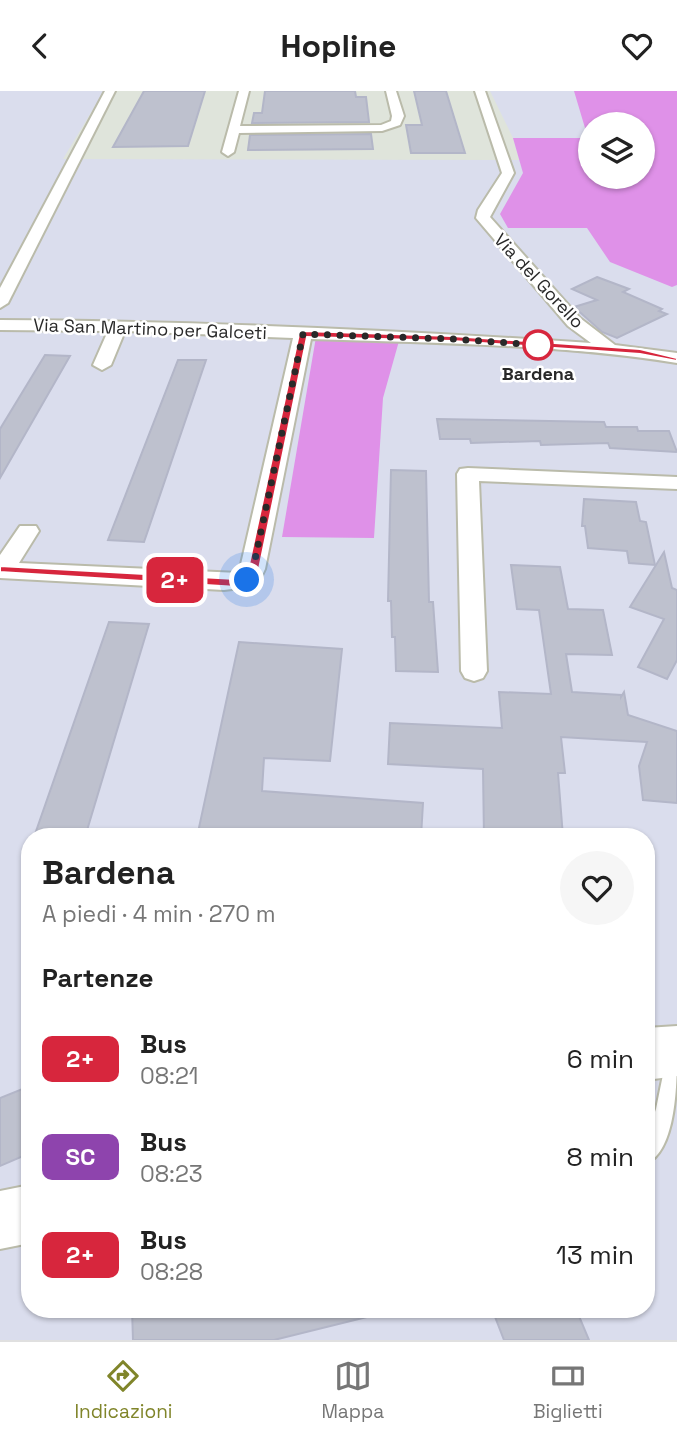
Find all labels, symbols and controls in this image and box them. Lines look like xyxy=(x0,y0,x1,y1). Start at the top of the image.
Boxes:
text: Hopline xyxy=(280,26,397,66)
icon: back xyxy=(21,27,59,65)
icon: heart xyxy=(618,27,656,65)
map controls xyxy=(578,112,655,189)
button: layers xyxy=(578,112,655,189)
street label: Via del Gorello xyxy=(489,228,589,333)
street label: Via San Martino per Galceti xyxy=(33,313,267,344)
marker: Bardena xyxy=(523,330,553,360)
place label: Bardena xyxy=(502,362,575,385)
line badge: 2+ xyxy=(144,557,206,603)
your location xyxy=(229,562,264,597)
text: 2+ xyxy=(160,564,190,595)
button: heart xyxy=(560,851,634,925)
text: Bardena xyxy=(42,852,175,894)
text: A piedi · 4 min · 270 m xyxy=(42,899,276,929)
text: Partenze xyxy=(42,961,153,995)
text: Bus xyxy=(140,1027,187,1061)
text: 6 min xyxy=(567,1042,634,1076)
text: 2+ xyxy=(66,1043,95,1074)
text: 08:21 xyxy=(140,1061,198,1091)
text: Bus xyxy=(140,1125,187,1159)
text: 8 min xyxy=(566,1140,634,1174)
text: SC xyxy=(66,1141,96,1172)
text: 08:23 xyxy=(140,1159,203,1189)
text: Bus xyxy=(140,1223,187,1257)
text: 13 min xyxy=(556,1238,634,1272)
text: 2+ xyxy=(66,1239,95,1270)
text: 08:28 xyxy=(140,1257,203,1287)
tab: Indicazioni xyxy=(74,1357,173,1424)
tab: Mappa xyxy=(321,1357,384,1424)
tab: Biglietti xyxy=(533,1357,603,1424)

